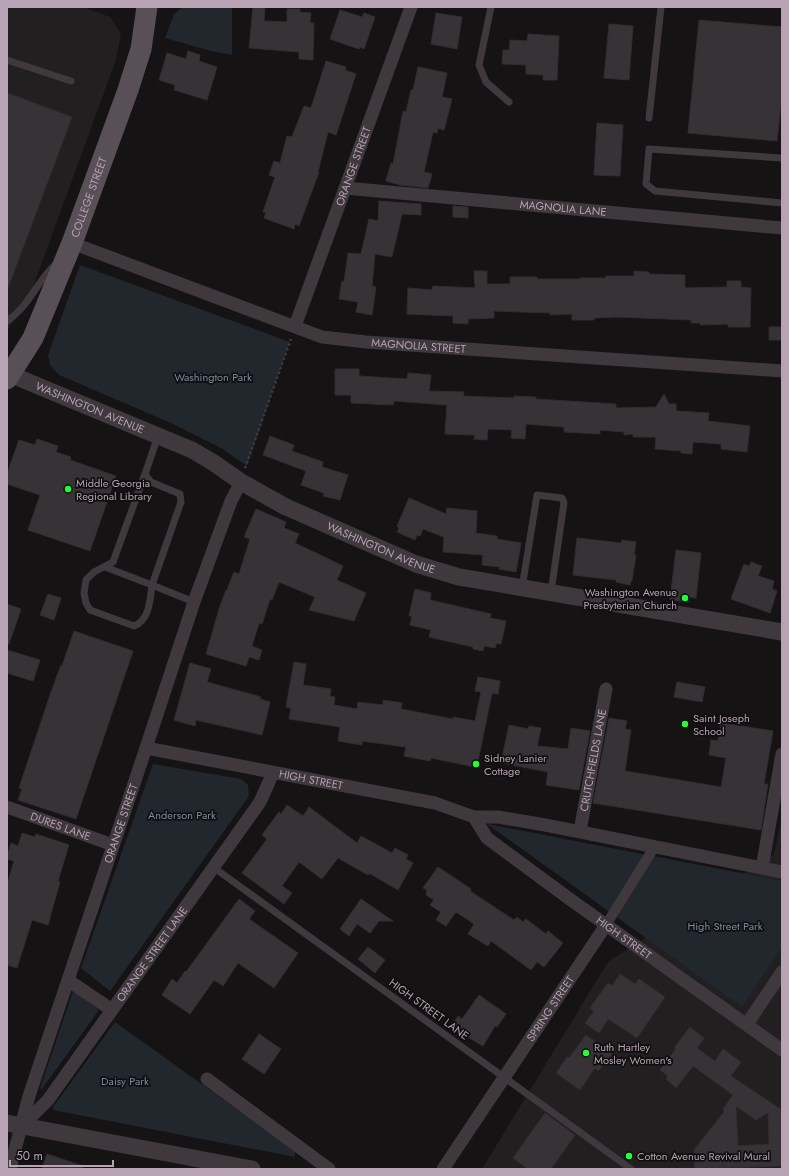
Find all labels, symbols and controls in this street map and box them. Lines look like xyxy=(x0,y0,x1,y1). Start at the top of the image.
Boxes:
street label: ORANGE STREET xyxy=(331,124,375,208)
street label: COLLEGE STREET xyxy=(67,155,111,240)
street label: MAGNOLIA LANE xyxy=(519,196,607,220)
street label: MAGNOLIA STREET xyxy=(371,334,466,357)
park label: Washington Park xyxy=(174,369,252,385)
street label: WASHINGTON AVENUE xyxy=(33,378,147,437)
place label: Middle Georgia Regional Library xyxy=(76,475,152,504)
marker: Middle Georgia Regional Library xyxy=(63,484,73,494)
street label: WASHINGTON AVENUE xyxy=(324,518,437,577)
place label: Washington Avenue Presbyterian Church xyxy=(584,584,677,613)
marker: Washington Avenue Presbyterian Church xyxy=(680,593,690,603)
street label: CRUTCHFIELDS LANE xyxy=(576,708,610,813)
place label: Saint Joseph School xyxy=(693,710,750,739)
marker: Saint Joseph School xyxy=(680,719,690,729)
place label: Sidney Lanier Cottage xyxy=(484,750,547,779)
marker: Sidney Lanier Cottage xyxy=(471,759,481,769)
street label: HIGH STREET xyxy=(278,765,344,793)
street label: ORANGE STREET xyxy=(100,781,141,865)
park label: Anderson Park xyxy=(148,807,216,823)
street label: DURES LANE xyxy=(28,808,93,844)
street label: ORANGE STREET LANE xyxy=(112,903,191,1005)
street label: HIGH STREET xyxy=(593,912,655,963)
park label: High Street Park xyxy=(687,918,763,934)
street label: SPRING STREET xyxy=(522,973,578,1045)
street label: HIGH STREET LANE xyxy=(386,975,472,1043)
place label: Ruth Hartley Mosley Women's xyxy=(594,1039,672,1068)
marker: Ruth Hartley Mosley Women's xyxy=(581,1048,591,1058)
park label: Daisy Park xyxy=(101,1073,149,1089)
scale bar xyxy=(10,1142,113,1168)
text: 50 m xyxy=(16,1147,43,1165)
place label: Cotton Avenue Revival Mural xyxy=(637,1148,770,1164)
marker: Cotton Avenue Revival Mural xyxy=(624,1151,634,1161)

